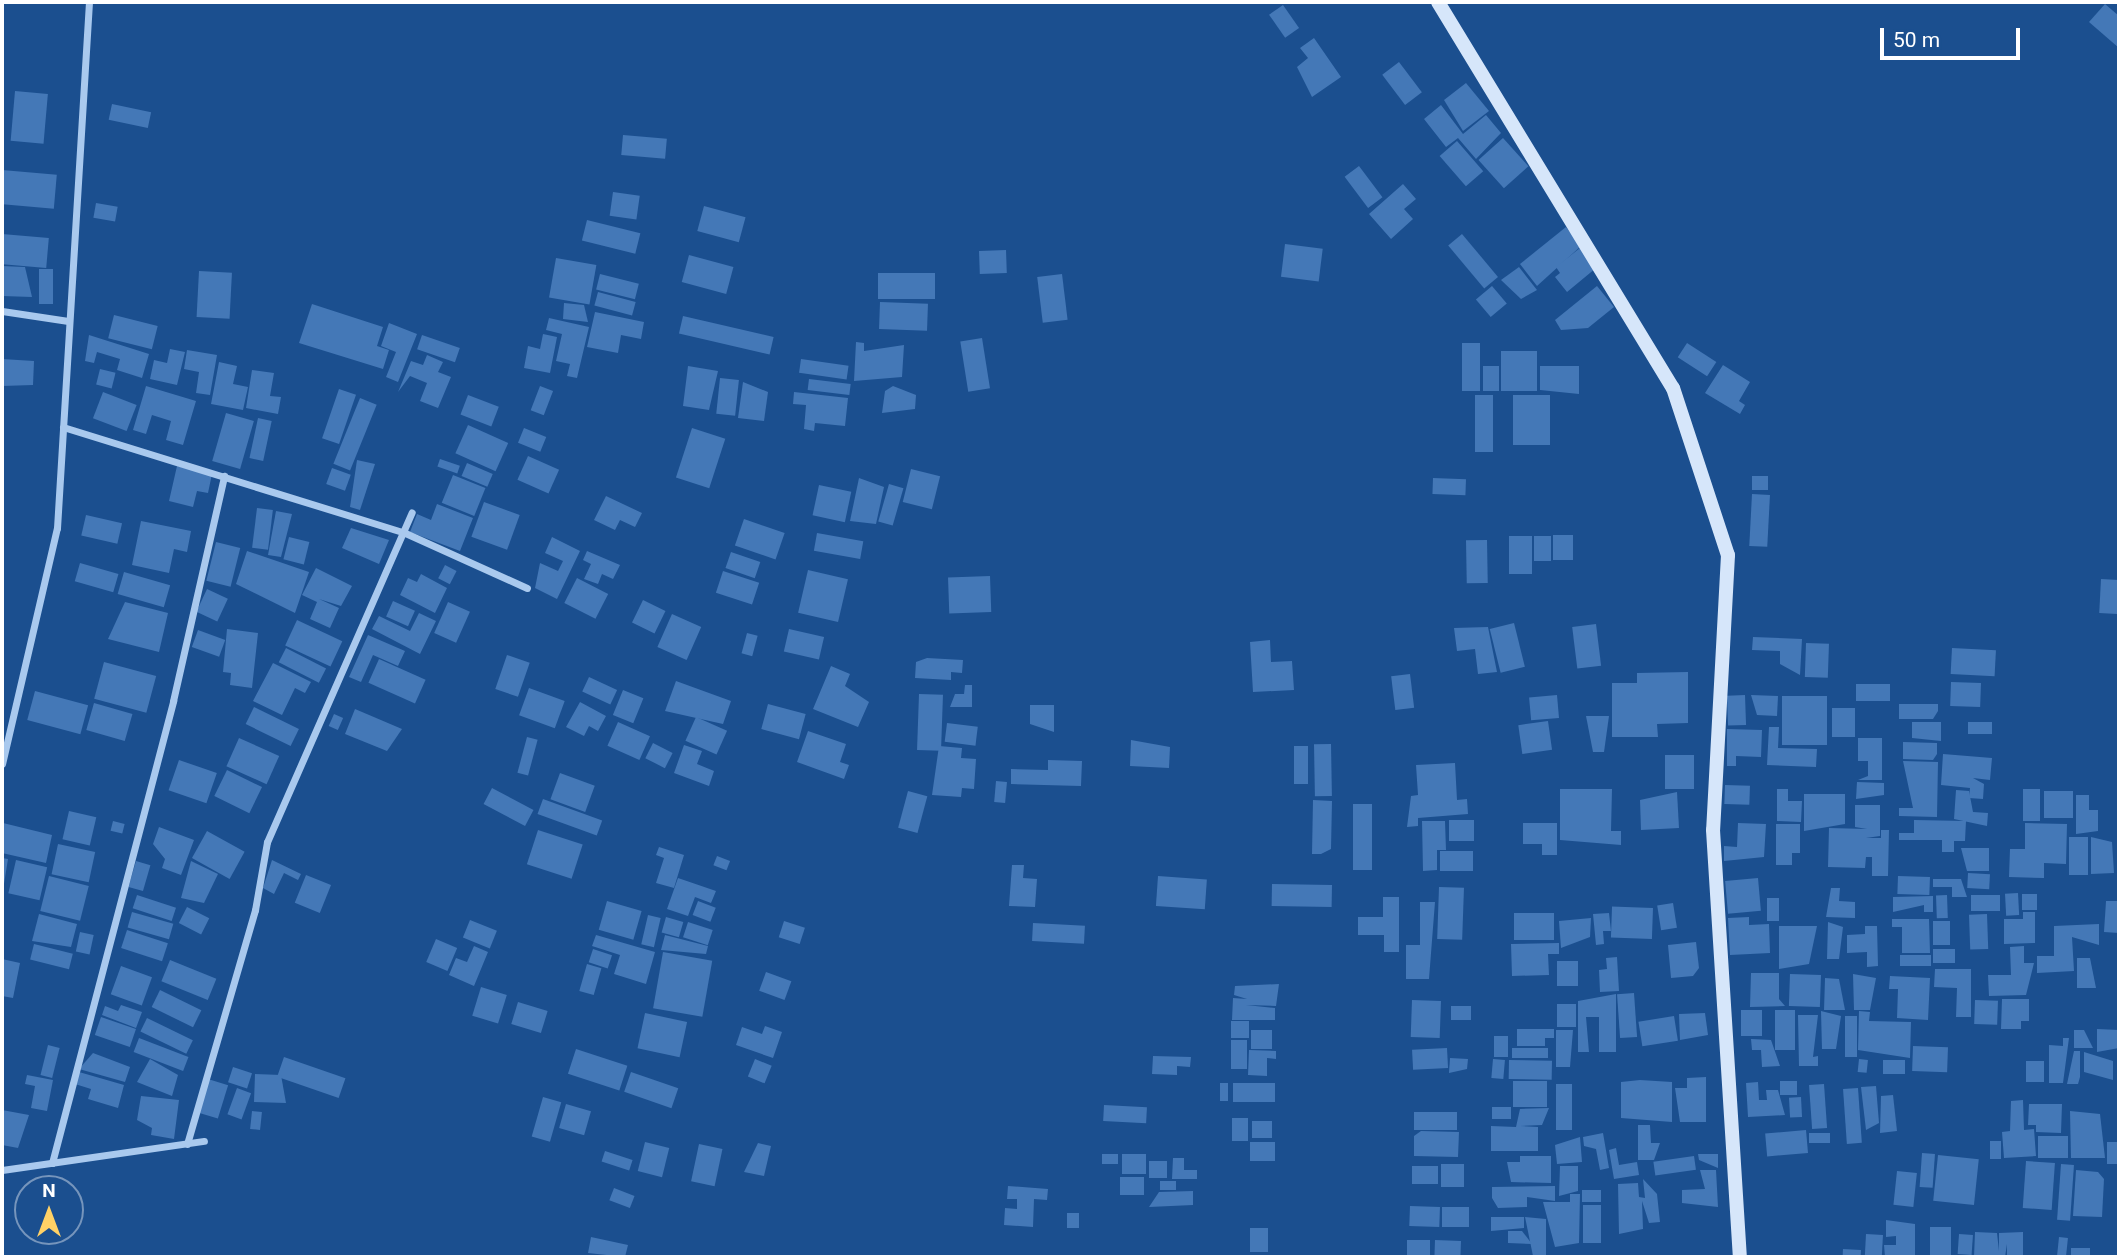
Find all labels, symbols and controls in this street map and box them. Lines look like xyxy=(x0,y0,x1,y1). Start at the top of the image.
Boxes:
scale bar xyxy=(1883,14,2023,58)
text: 50 m xyxy=(1893,28,1940,52)
north arrow xyxy=(14,1175,84,1245)
text: N xyxy=(42,1179,56,1202)

